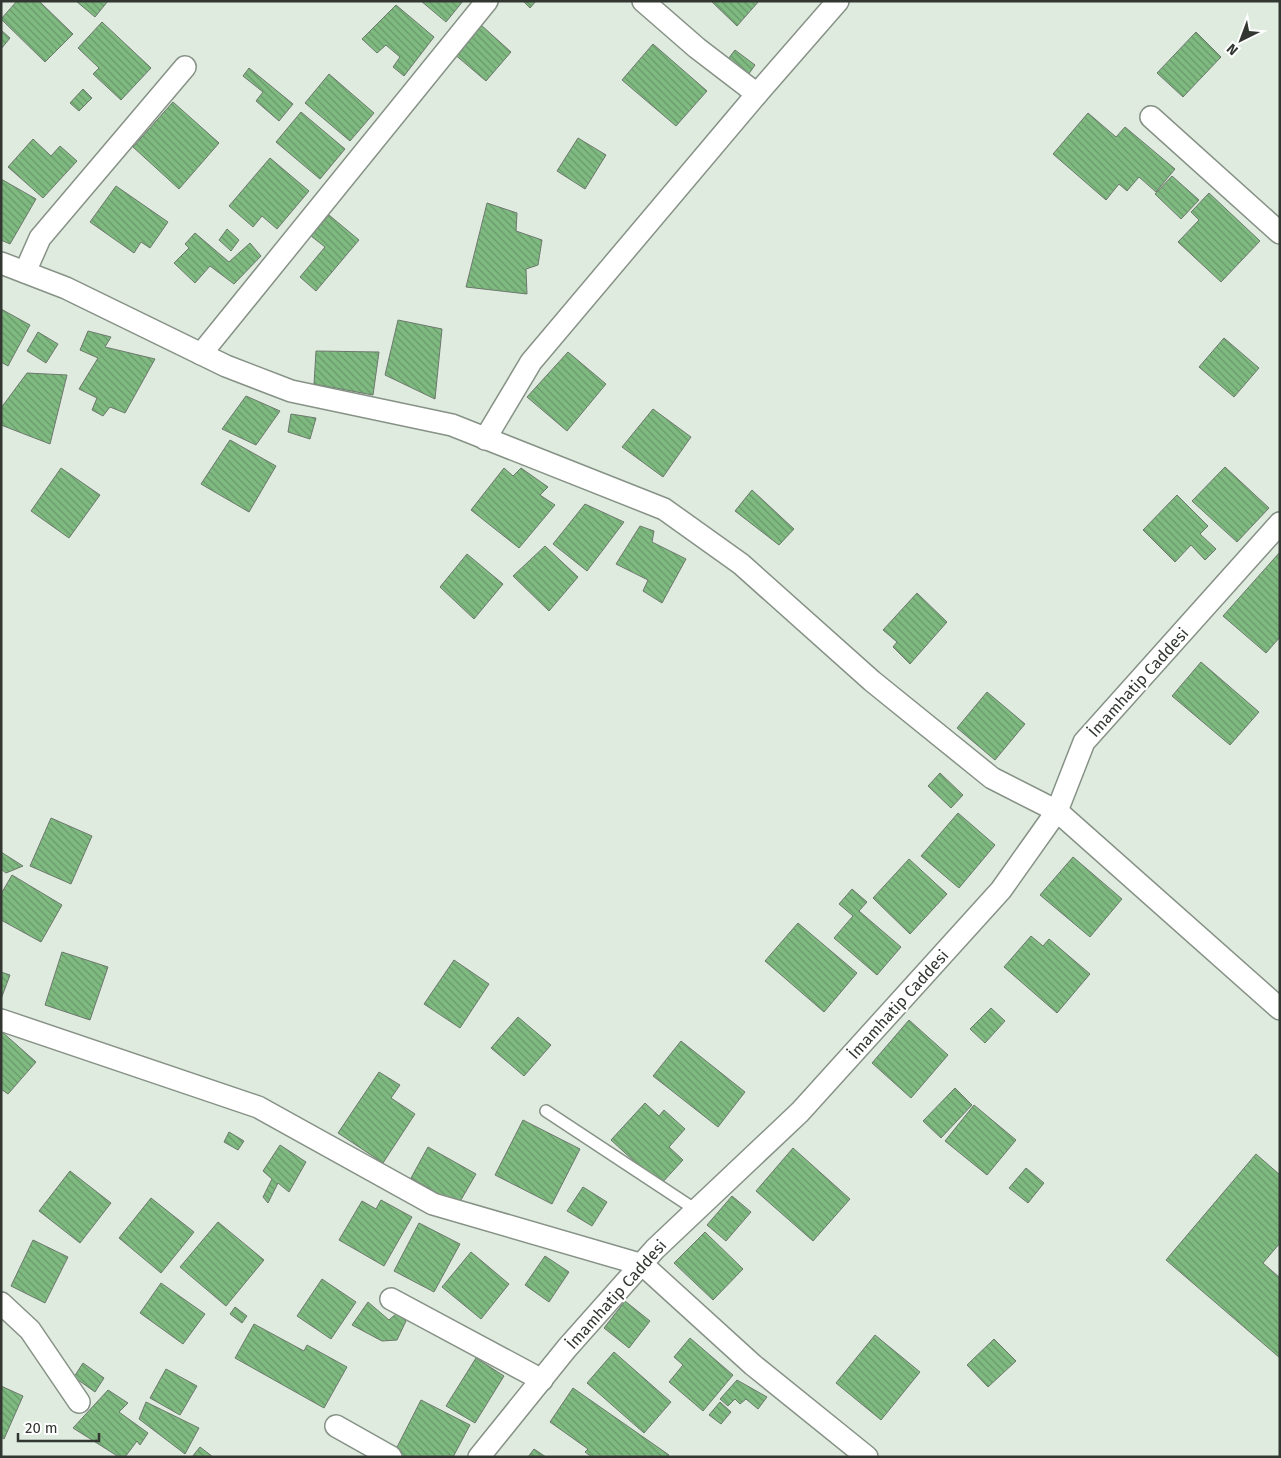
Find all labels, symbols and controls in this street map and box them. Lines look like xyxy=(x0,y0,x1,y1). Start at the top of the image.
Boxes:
north arrow xyxy=(1216,15,1266,65)
text: N xyxy=(1223,40,1242,59)
street label: İmamhatip Caddesi xyxy=(1084,623,1192,741)
street label: İmamhatip Caddesi xyxy=(844,945,952,1063)
street label: İmamhatip Caddesi xyxy=(562,1235,670,1353)
scale bar xyxy=(18,1410,99,1442)
text: 20 m xyxy=(25,1419,58,1437)

